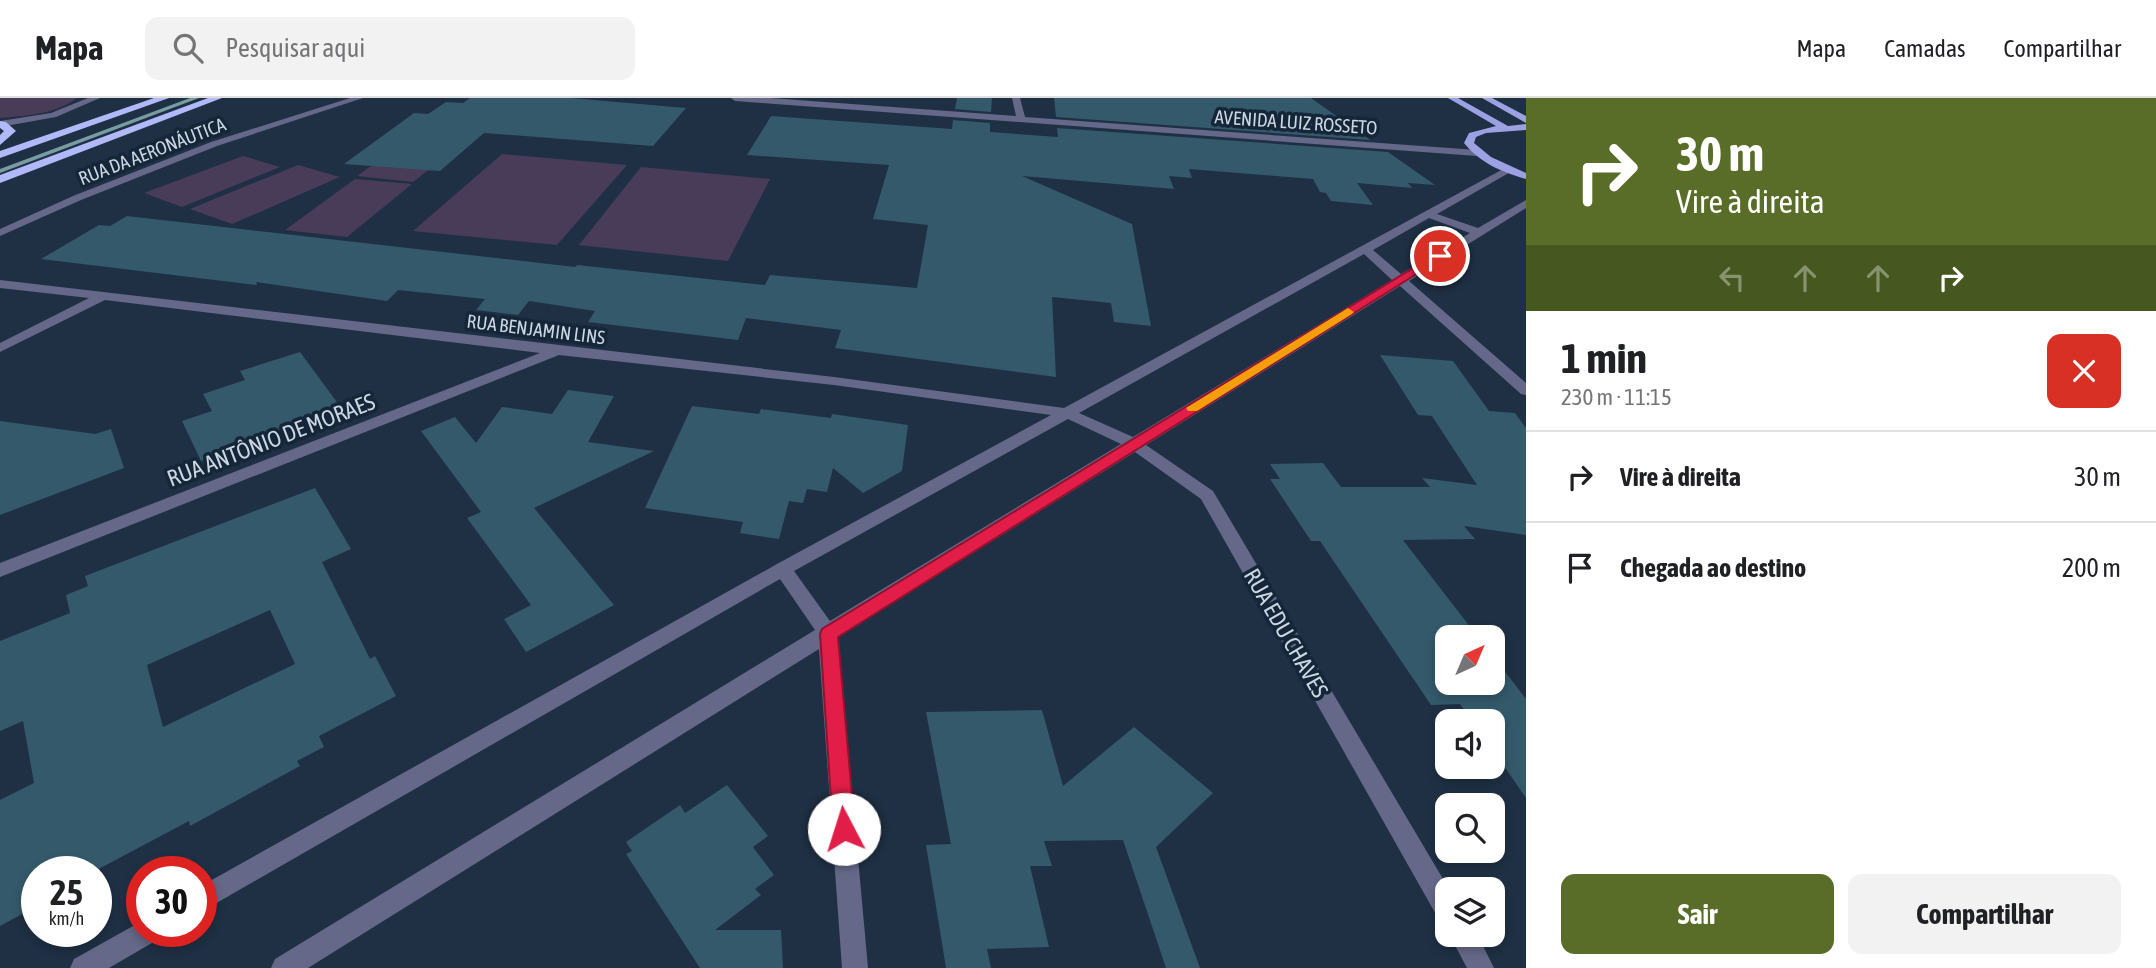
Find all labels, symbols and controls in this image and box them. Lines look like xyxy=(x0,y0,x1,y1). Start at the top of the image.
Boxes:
search box xyxy=(145,17,635,80)
text: Mapa xyxy=(35,29,103,67)
icon: search xyxy=(169,29,207,67)
text: Pesquisar aqui xyxy=(225,33,365,63)
text: Mapa xyxy=(1796,35,1846,62)
text: Camadas xyxy=(1884,35,1966,62)
text: Compartilhar xyxy=(2004,35,2121,62)
street label: AVENIDA LUIZ ROSSETO xyxy=(1214,105,1378,139)
street label: RUA DA AERONÁUTICA xyxy=(75,113,229,189)
text: 30 m xyxy=(1676,125,1764,181)
icon: right xyxy=(1561,126,1652,217)
text: Vire à direita xyxy=(1676,183,1825,220)
pin xyxy=(1410,226,1470,286)
icon: arrive xyxy=(1421,237,1459,275)
icon: left xyxy=(1713,259,1751,297)
icon: ahead xyxy=(1786,259,1824,297)
icon: ahead xyxy=(1859,259,1897,297)
icon: right xyxy=(1932,259,1970,297)
street label: RUA BENJAMIN LINS xyxy=(466,310,606,348)
text: 1 min xyxy=(1561,334,1647,382)
button: close xyxy=(2047,334,2121,408)
text: 230 m · 11:15 xyxy=(1561,384,1672,410)
street label: RUA ANTÔNIO DE MORAES xyxy=(163,388,379,492)
icon: right xyxy=(1561,458,1599,496)
text: Vire à direita xyxy=(1620,462,1741,492)
text: 30 m xyxy=(2074,462,2121,492)
icon: arrive xyxy=(1561,549,1599,587)
text: Chegada ao destino xyxy=(1620,553,1806,583)
text: 200 m xyxy=(2062,553,2121,583)
street label: RUA EDU CHAVES xyxy=(1239,564,1333,702)
north arrow xyxy=(1435,625,1505,695)
map controls xyxy=(1435,625,1505,947)
button: sound xyxy=(1435,709,1505,779)
position arrow xyxy=(807,792,881,866)
button: search xyxy=(1435,793,1505,863)
speed limit sign: 30 xyxy=(126,856,217,947)
text: 25 xyxy=(50,872,83,912)
button: Sair xyxy=(1561,874,1834,954)
button: Compartilhar xyxy=(1848,874,2121,954)
button: layers xyxy=(1435,877,1505,947)
text: km/h xyxy=(49,908,84,929)

